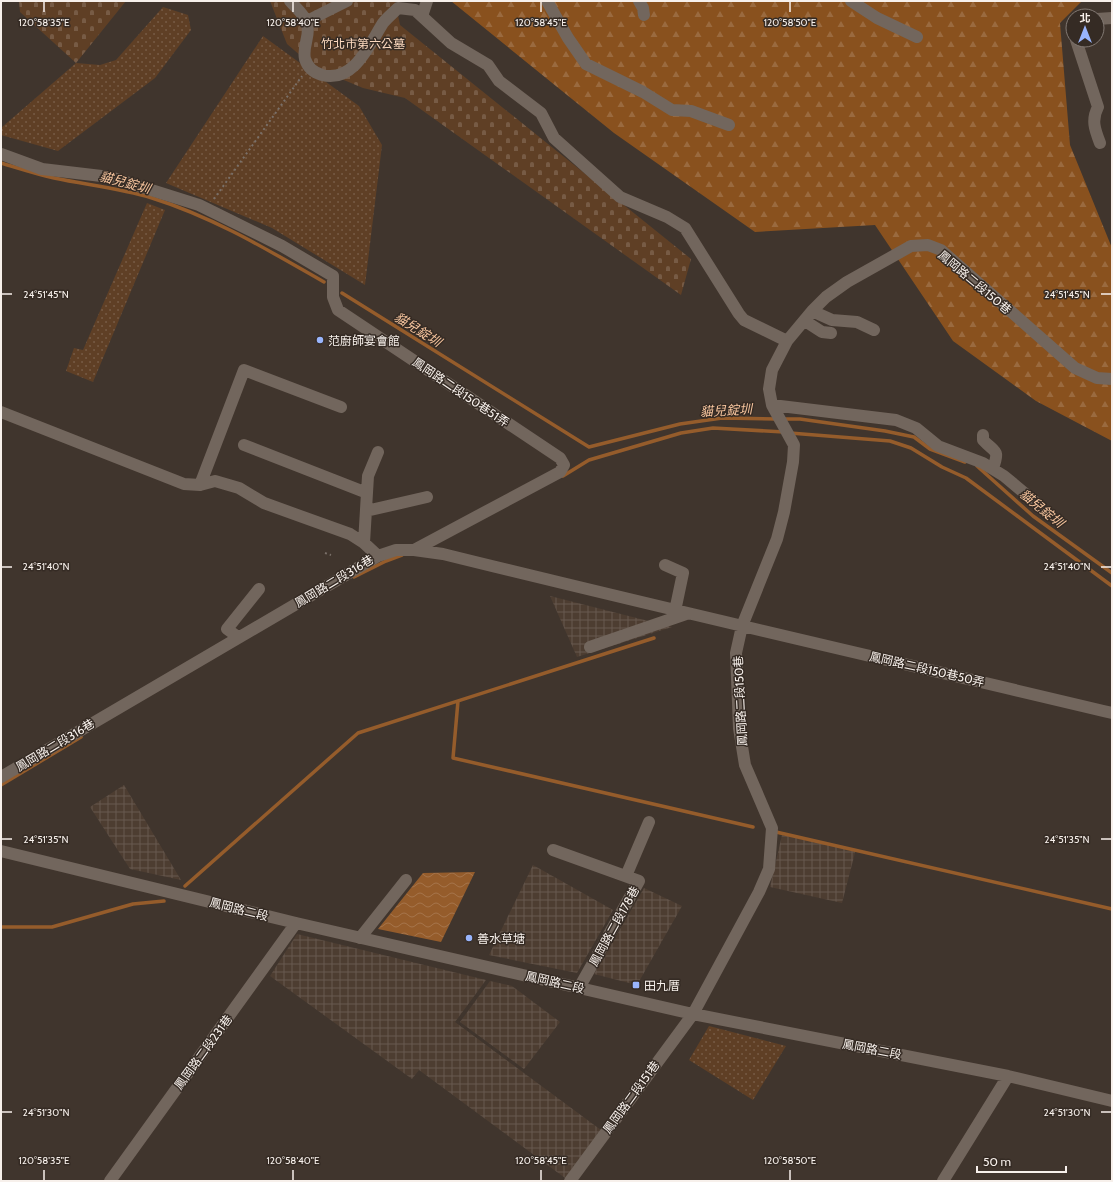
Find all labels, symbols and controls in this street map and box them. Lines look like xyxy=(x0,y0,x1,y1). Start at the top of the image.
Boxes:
north arrow xyxy=(1065,8,1105,48)
text: 北 xyxy=(1080,11,1091,25)
text: 120°58'35"E xyxy=(18,16,70,29)
text: 120°58'40"E xyxy=(267,16,320,29)
text: 120°58'45"E xyxy=(515,16,567,29)
text: 120°58'50"E xyxy=(764,16,817,29)
park label: 竹北市第六公墓 xyxy=(321,36,405,51)
water label: 貓兒錠圳 xyxy=(98,168,154,197)
street label: 鳳岡路二段150巷 xyxy=(935,247,1015,317)
text: 24°51'45"N xyxy=(23,288,69,301)
text: 24°51'45"N xyxy=(1044,288,1090,301)
water label: 貓兒錠圳 xyxy=(392,308,446,351)
place label: 范廚師宴會館 xyxy=(328,333,400,348)
marker: 范廚師宴會館 xyxy=(315,335,325,345)
street label: 鳳岡路二段150巷51弄 xyxy=(410,354,512,430)
water label: 貓兒錠圳 xyxy=(700,401,754,419)
water label: 貓兒錠圳 xyxy=(1017,485,1069,532)
street label: 鳳岡路二段316巷 xyxy=(292,552,376,610)
text: 24°51'40"N xyxy=(22,560,70,573)
text: 24°51'40"N xyxy=(1043,560,1091,573)
street label: 鳳岡路二段150巷50弄 xyxy=(868,648,986,690)
street label: 鳳岡路二段150巷 xyxy=(730,655,750,747)
street label: 鳳岡路二段316巷 xyxy=(13,716,97,774)
text: 24°51'35"N xyxy=(23,833,69,846)
text: 24°51'35"N xyxy=(1044,833,1090,846)
street label: 鳳岡路二段178巷 xyxy=(586,883,642,969)
street label: 鳳岡路二段 xyxy=(208,894,270,924)
place label: 善水草塘 xyxy=(477,931,525,946)
marker: 善水草塘 xyxy=(464,933,474,943)
street label: 鳳岡路二段 xyxy=(524,968,586,996)
place label: 田九厝 xyxy=(644,978,680,993)
marker: 田九厝 xyxy=(631,980,641,990)
street label: 鳳岡路二段231巷 xyxy=(171,1012,235,1092)
street label: 鳳岡路二段 xyxy=(841,1036,903,1062)
street label: 鳳岡路二段151巷 xyxy=(600,1058,662,1136)
text: 24°51'30"N xyxy=(23,1106,69,1119)
text: 24°51'30"N xyxy=(1044,1106,1090,1119)
scale bar xyxy=(977,1148,1066,1174)
text: 120°58'35"E xyxy=(18,1154,70,1167)
text: 120°58'40"E xyxy=(267,1154,320,1167)
text: 120°58'45"E xyxy=(515,1154,567,1167)
text: 120°58'50"E xyxy=(764,1154,817,1167)
text: 50 m xyxy=(983,1154,1011,1169)

